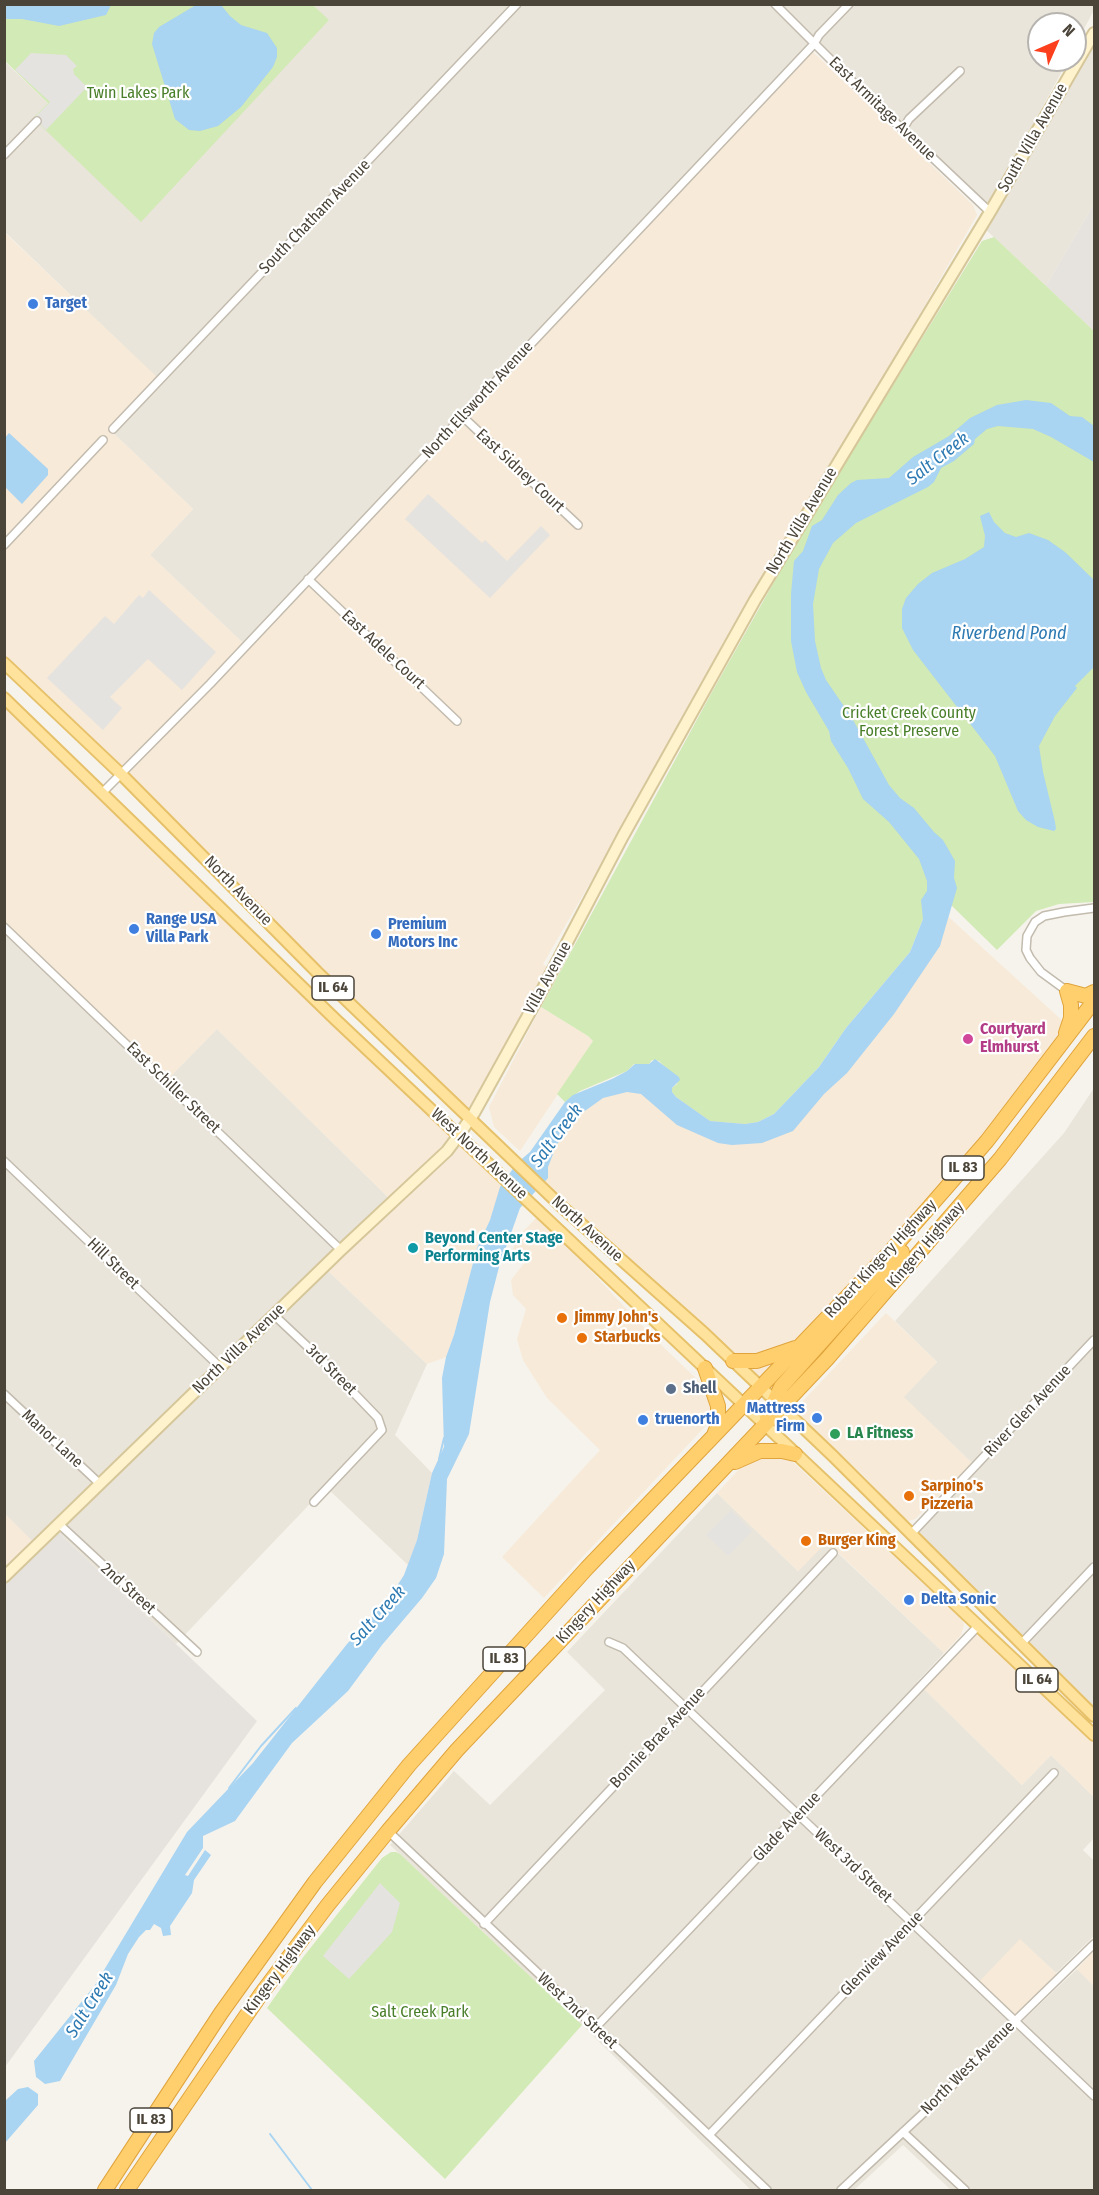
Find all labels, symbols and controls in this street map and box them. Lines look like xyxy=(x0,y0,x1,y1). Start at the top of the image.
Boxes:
north arrow xyxy=(1027,12,1087,72)
text: N xyxy=(1059,20,1079,40)
street label: East Armitage Avenue xyxy=(825,53,939,165)
street label: South Villa Avenue xyxy=(994,80,1072,196)
park label: Twin Lakes Park xyxy=(87,84,189,104)
street label: South Chatham Avenue xyxy=(255,156,375,278)
place label: Target xyxy=(45,294,87,314)
marker: Target xyxy=(26,297,40,311)
street label: North Ellsworth Avenue xyxy=(419,337,537,463)
street label: East Sidney Court xyxy=(472,425,568,517)
water label: Salt Creek xyxy=(902,428,974,490)
street label: North Villa Avenue xyxy=(763,464,841,578)
street label: East Adele Court xyxy=(337,607,429,693)
water label: Riverbend Pond xyxy=(951,623,1067,645)
park label: Cricket Creek County Forest Preserve xyxy=(842,704,976,742)
street label: North Avenue xyxy=(200,852,276,930)
place label: Range USA Villa Park xyxy=(146,910,216,948)
place label: Premium Motors Inc xyxy=(388,915,458,953)
marker: Range USA Villa Park xyxy=(127,922,141,936)
marker: Premium Motors Inc xyxy=(369,927,383,941)
street label: Villa Avenue xyxy=(520,938,576,1018)
road number: IL 64 xyxy=(312,976,354,1000)
place label: Courtyard Elmhurst xyxy=(980,1020,1046,1058)
marker: Courtyard Elmhurst xyxy=(961,1032,975,1046)
street label: East Schiller Street xyxy=(122,1038,224,1138)
water label: Salt Creek xyxy=(526,1100,588,1172)
street label: West North Avenue xyxy=(427,1104,531,1204)
road number: IL 83 xyxy=(942,1156,984,1180)
street label: North Avenue xyxy=(547,1192,627,1266)
street label: Robert Kingery Highway xyxy=(821,1196,941,1322)
street label: Kingery Highway xyxy=(884,1198,968,1292)
place label: Beyond Center Stage Performing Arts xyxy=(425,1229,563,1267)
street label: Hill Street xyxy=(83,1234,143,1294)
marker: Beyond Center Stage Performing Arts xyxy=(406,1241,420,1255)
street label: North Villa Avenue xyxy=(189,1300,289,1398)
place label: Jimmy John's xyxy=(574,1308,658,1328)
marker: Jimmy John's xyxy=(555,1311,569,1325)
place label: Starbucks xyxy=(594,1328,661,1348)
marker: Starbucks xyxy=(575,1331,589,1345)
street label: 3rd Street xyxy=(302,1341,360,1399)
street label: River Glen Avenue xyxy=(981,1361,1075,1461)
place label: Shell xyxy=(683,1379,717,1399)
marker: Shell xyxy=(664,1382,678,1396)
place label: Mattress Firm xyxy=(747,1399,805,1437)
street label: Manor Lane xyxy=(17,1406,87,1472)
place label: truenorth xyxy=(655,1410,720,1430)
marker: Mattress Firm xyxy=(810,1411,824,1425)
marker: truenorth xyxy=(636,1413,650,1427)
place label: LA Fitness xyxy=(847,1424,913,1444)
marker: LA Fitness xyxy=(828,1427,842,1441)
place label: Sarpino's Pizzeria xyxy=(921,1477,983,1515)
marker: Sarpino's Pizzeria xyxy=(902,1489,916,1503)
place label: Burger King xyxy=(818,1531,896,1551)
marker: Burger King xyxy=(799,1534,813,1548)
street label: Kingery Highway xyxy=(552,1556,640,1648)
street label: 2nd Street xyxy=(97,1559,159,1619)
water label: Salt Creek xyxy=(345,1582,411,1650)
place label: Delta Sonic xyxy=(921,1590,996,1610)
marker: Delta Sonic xyxy=(902,1593,916,1607)
road number: IL 83 xyxy=(483,1647,525,1671)
road number: IL 64 xyxy=(1016,1668,1058,1692)
street label: Bonnie Brae Avenue xyxy=(606,1683,710,1793)
street label: Glade Avenue xyxy=(749,1788,825,1866)
street label: West 3rd Street xyxy=(810,1825,896,1907)
street label: Glenview Avenue xyxy=(837,1907,927,2001)
street label: Kingery Highway xyxy=(240,1921,320,2019)
water label: Salt Creek xyxy=(61,1968,119,2042)
street label: West 2nd Street xyxy=(533,1969,621,2053)
park label: Salt Creek Park xyxy=(371,2003,469,2023)
street label: North West Avenue xyxy=(917,2017,1019,2119)
road number: IL 83 xyxy=(130,2108,172,2132)

